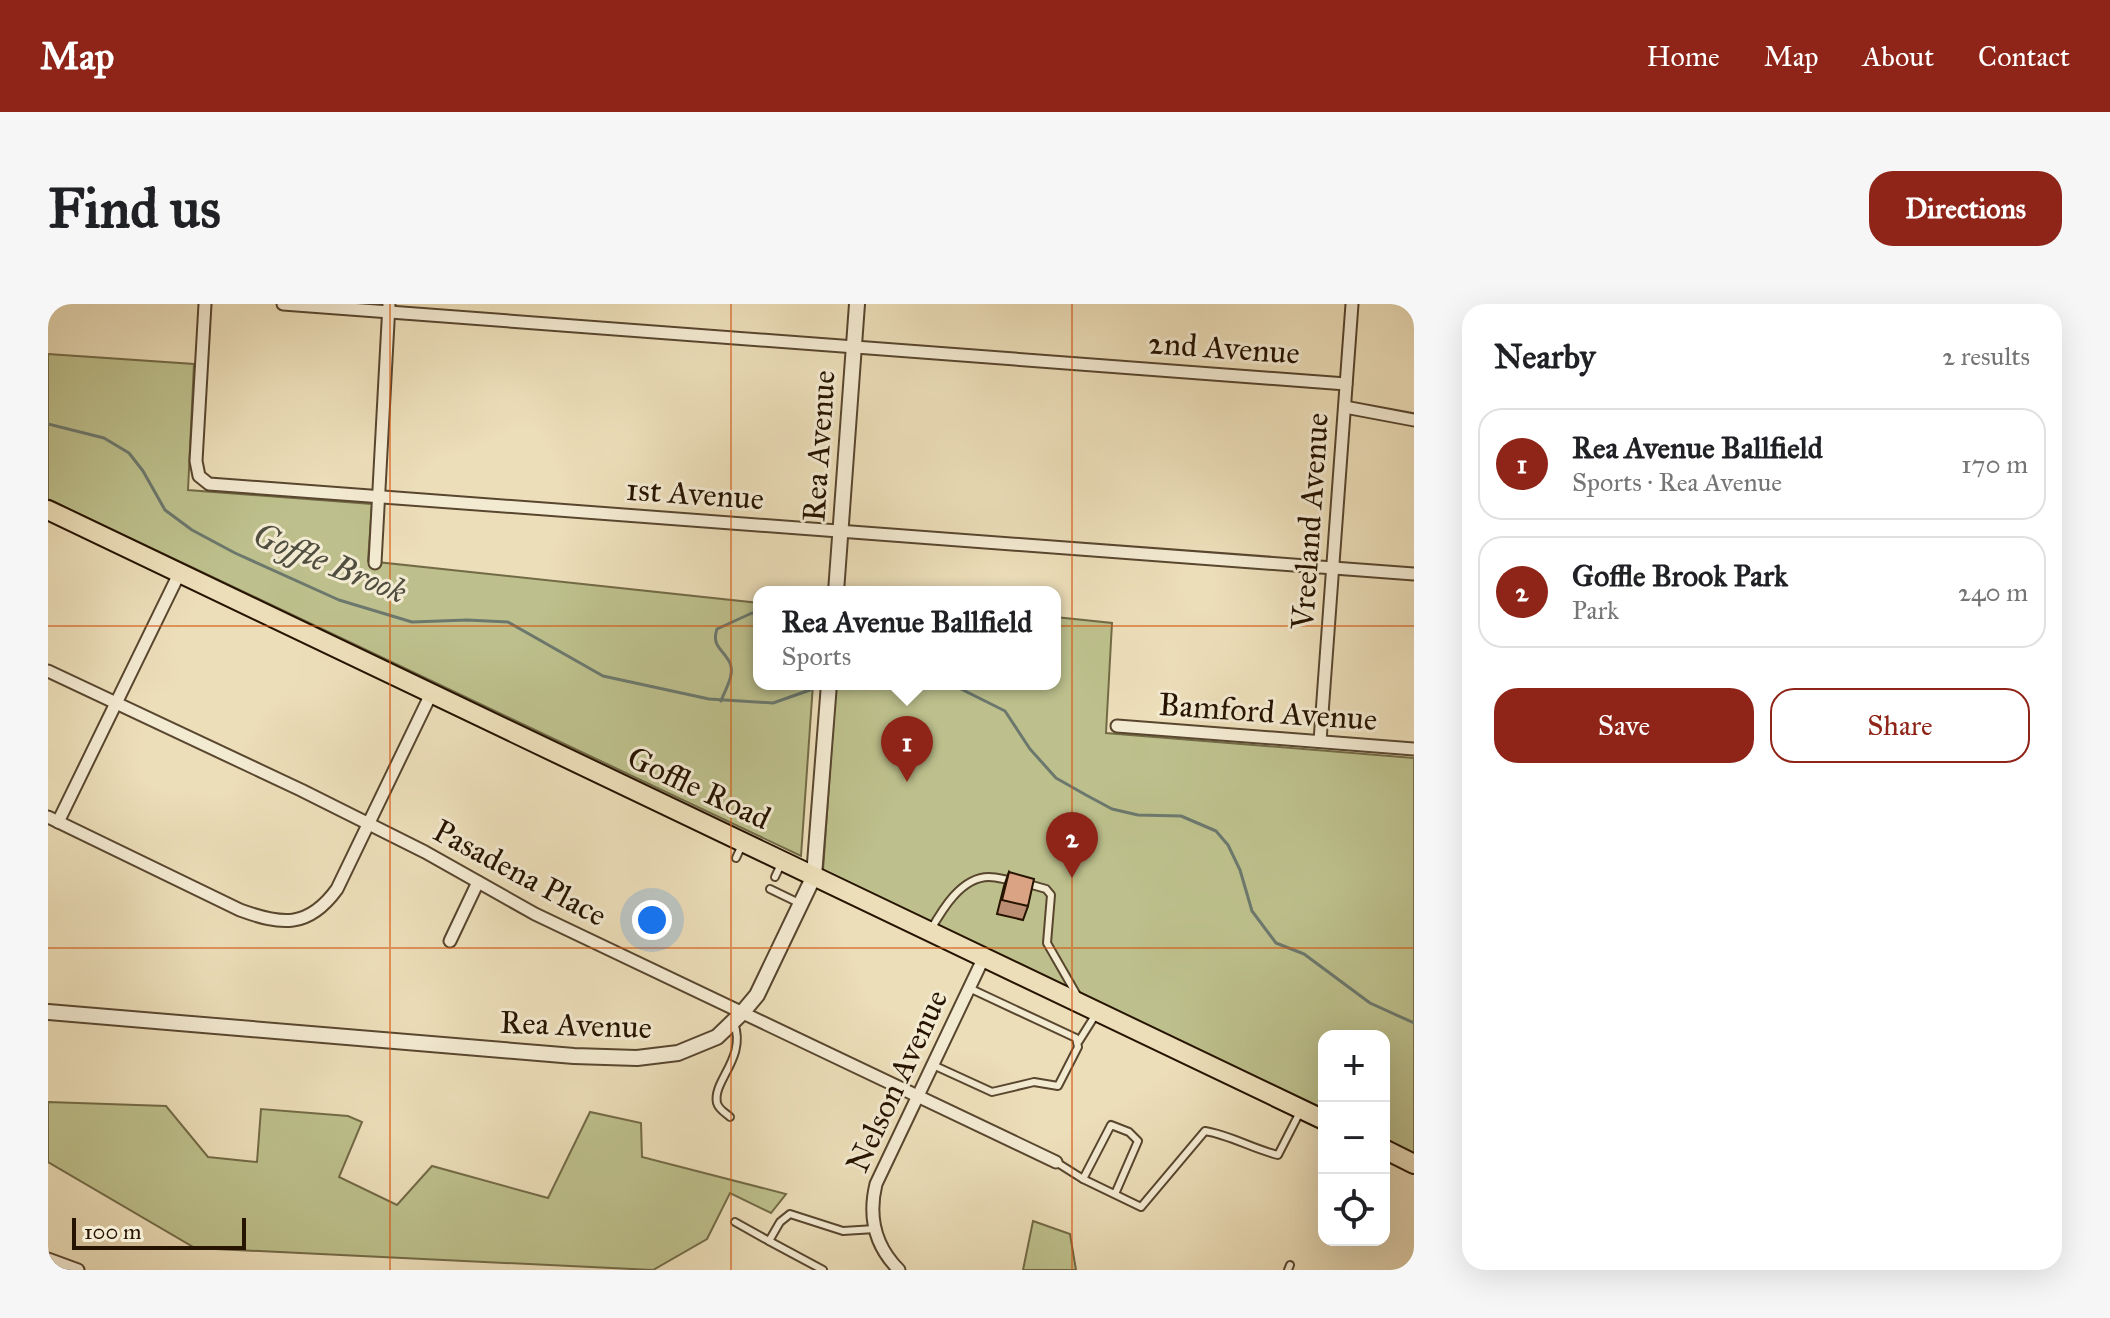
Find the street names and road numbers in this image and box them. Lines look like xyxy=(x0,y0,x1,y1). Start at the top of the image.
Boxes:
street label: 2nd Avenue xyxy=(1147,323,1301,373)
street label: Rea Avenue xyxy=(794,369,844,523)
street label: Vreeland Avenue xyxy=(1283,411,1337,632)
street label: 1st Avenue xyxy=(625,470,765,518)
street label: Bamford Avenue xyxy=(1157,685,1379,739)
street label: Goffle Road xyxy=(621,738,777,838)
street label: Pasadena Place xyxy=(427,811,613,935)
street label: Nelson Avenue xyxy=(838,984,956,1178)
street label: Rea Avenue xyxy=(499,1003,653,1047)

